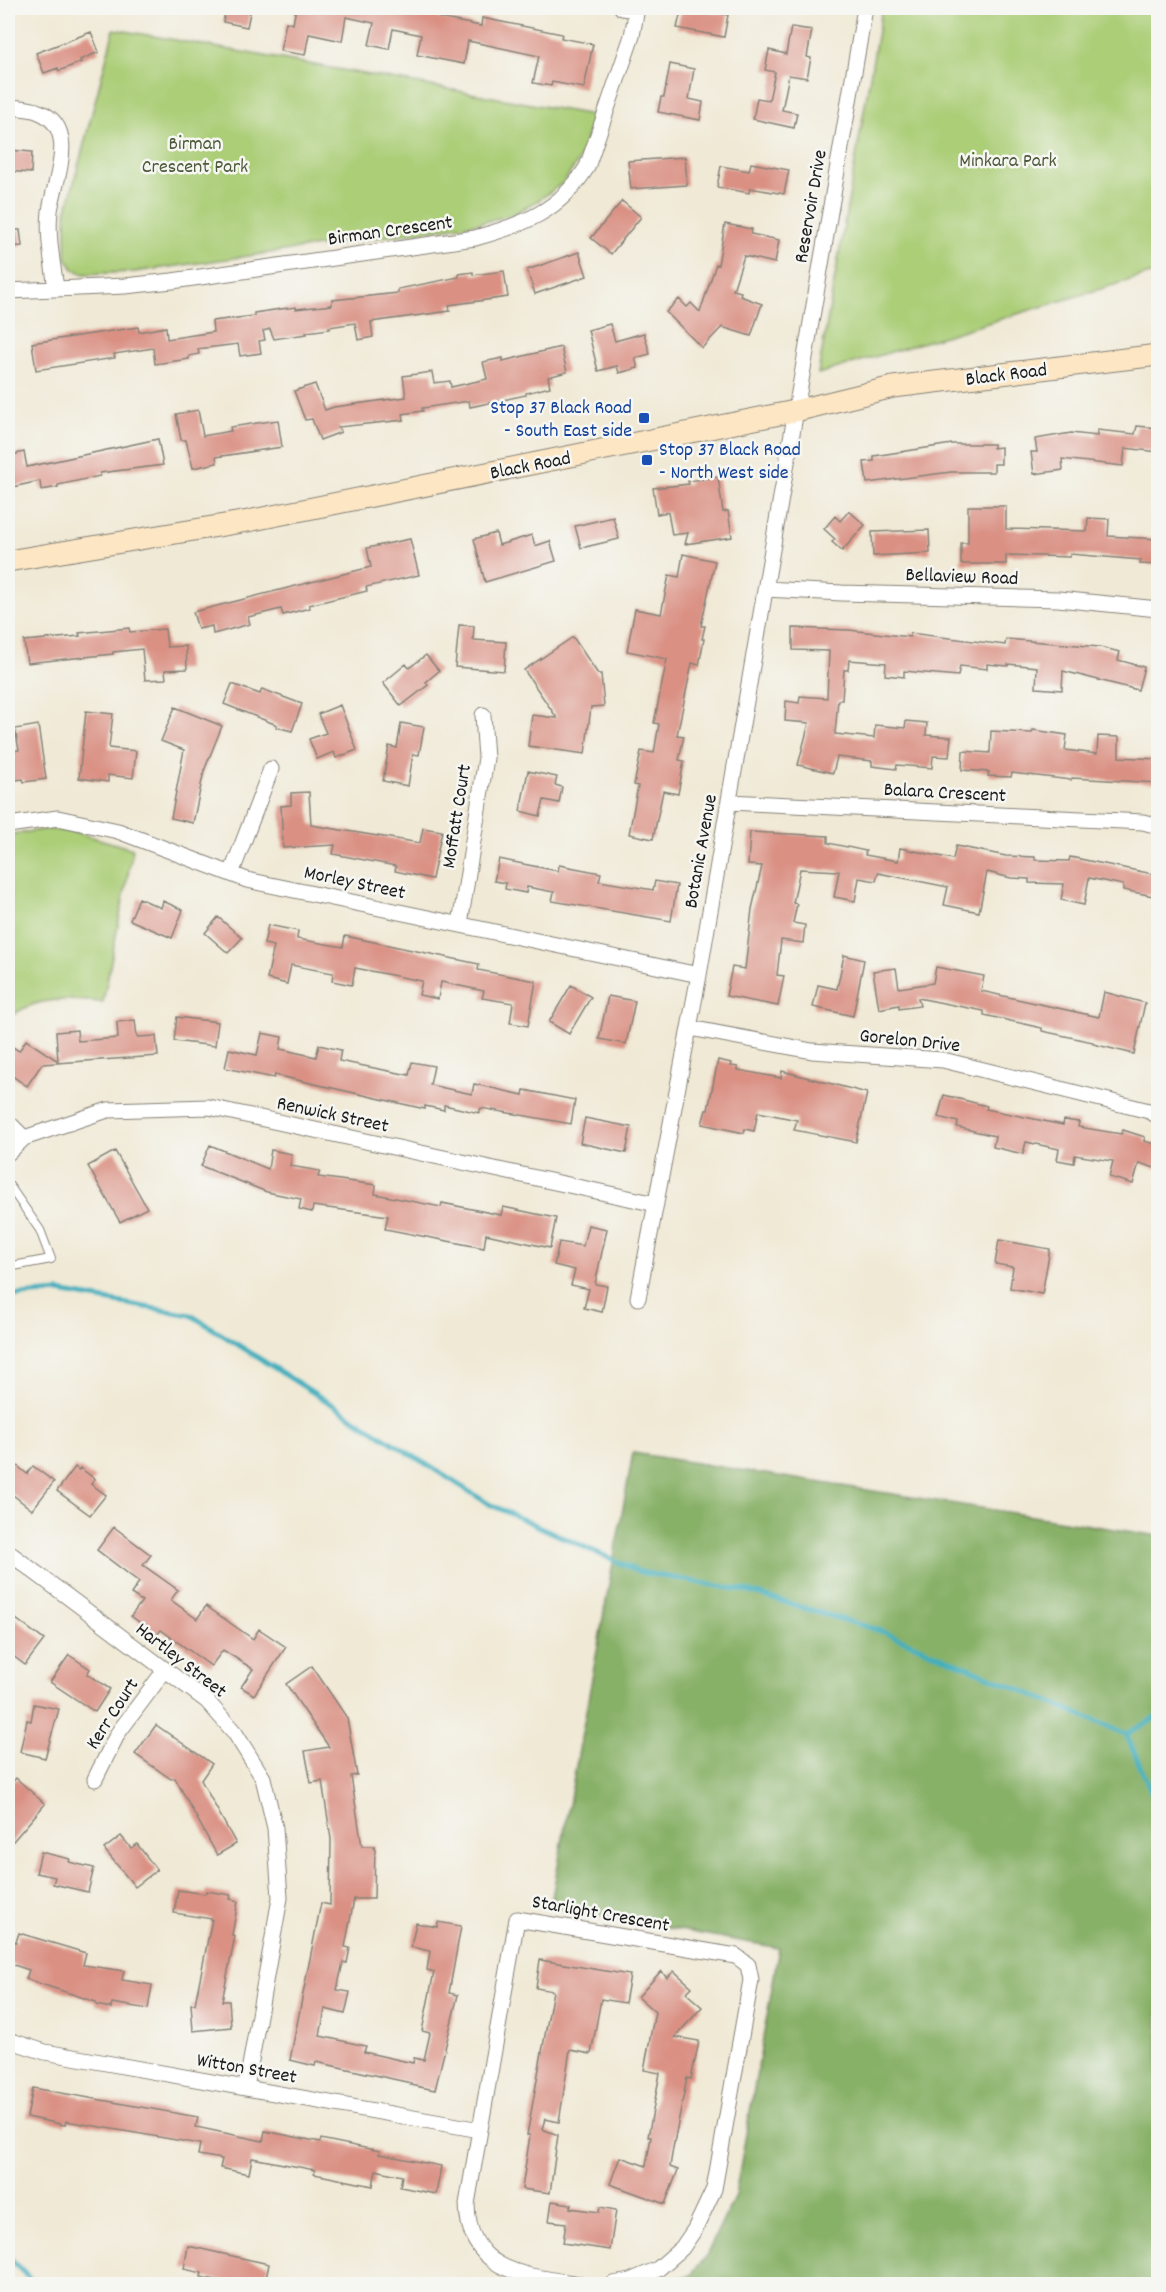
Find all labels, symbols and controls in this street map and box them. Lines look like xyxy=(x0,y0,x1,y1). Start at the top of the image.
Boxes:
park label: Birman Crescent Park xyxy=(142,131,248,182)
street label: Reservoir Drive xyxy=(788,147,836,265)
park label: Minkara Park xyxy=(959,148,1057,176)
street label: Birman Crescent xyxy=(326,209,454,255)
street label: Black Road xyxy=(964,357,1049,395)
place label: Stop 37 Black Road - South East side xyxy=(490,395,632,446)
marker: Stop 37 Black Road - South East side xyxy=(637,411,651,425)
place label: Stop 37 Black Road - North West side xyxy=(659,437,801,488)
street label: Black Road xyxy=(488,445,573,488)
marker: Stop 37 Black Road - North West side xyxy=(640,453,654,467)
street label: Bellaview Road xyxy=(905,562,1019,594)
street label: Moffatt Court xyxy=(436,762,480,871)
street label: Balara Crescent xyxy=(883,777,1007,811)
street label: Botanic Avenue xyxy=(678,792,726,911)
street label: Morley Street xyxy=(301,860,408,908)
street label: Gorelon Drive xyxy=(858,1023,962,1061)
street label: Renwick Street xyxy=(274,1090,391,1141)
street label: Hartley Street xyxy=(128,1617,232,1706)
street label: Kerr Court xyxy=(80,1674,147,1756)
street label: Starlight Crescent xyxy=(529,1889,671,1941)
street label: Witton Street xyxy=(194,2047,299,2093)

